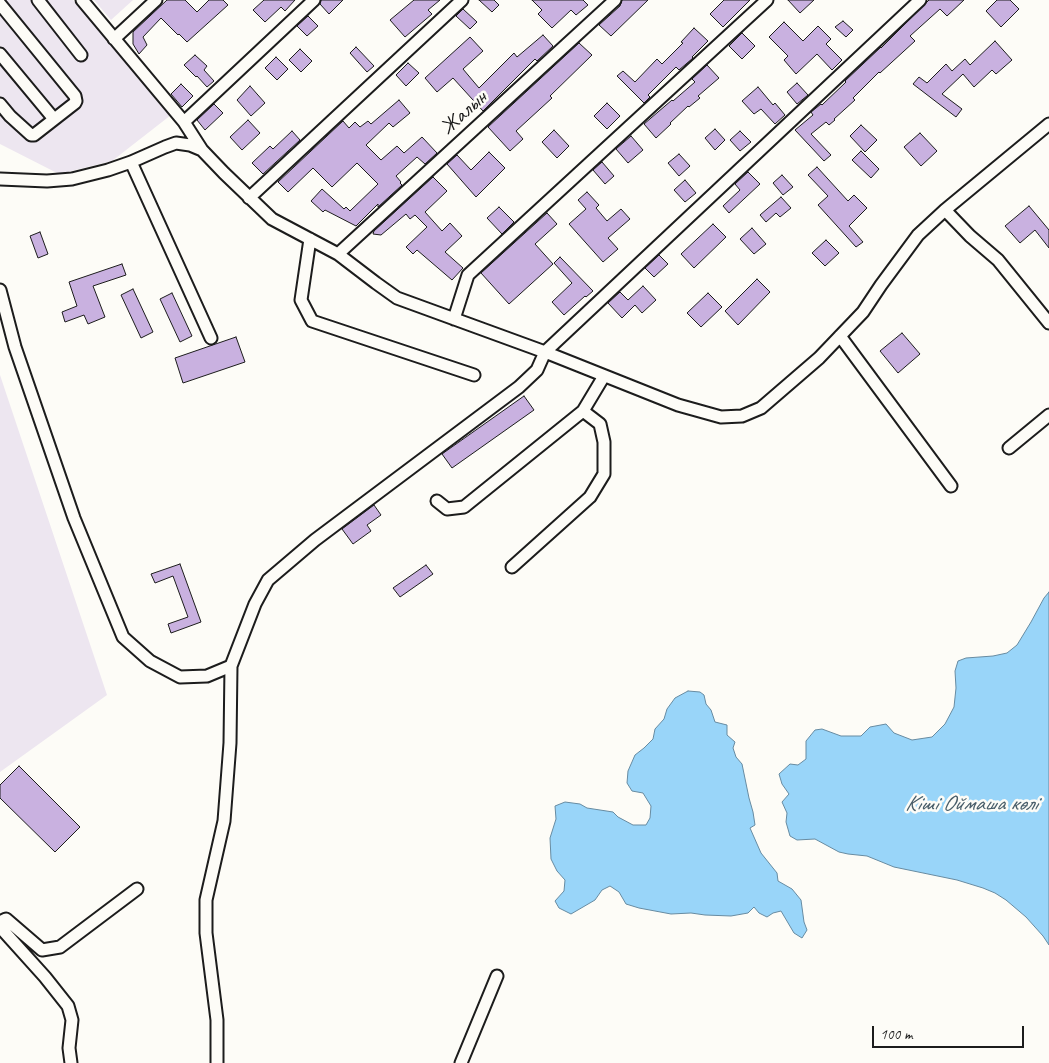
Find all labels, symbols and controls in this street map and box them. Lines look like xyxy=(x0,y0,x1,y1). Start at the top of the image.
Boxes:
street label: Жалын xyxy=(435,85,493,141)
water label: Кіші Оймаша көлi xyxy=(905,791,1037,817)
scale bar xyxy=(874,1016,1026,1048)
text: 100 m xyxy=(880,1025,912,1044)

